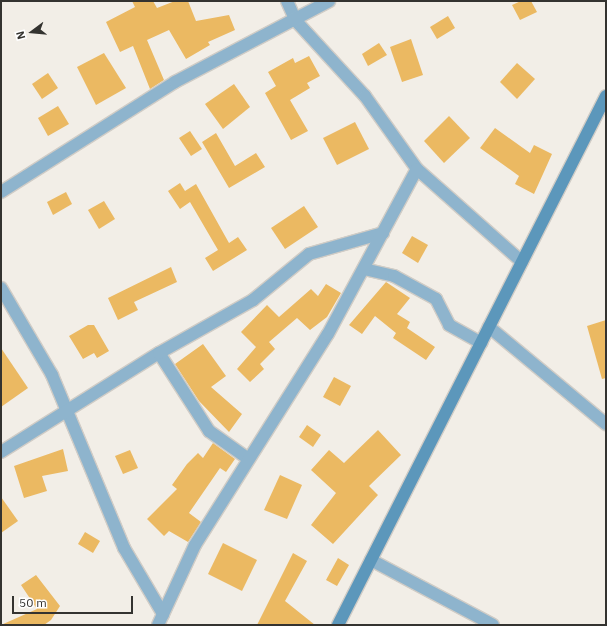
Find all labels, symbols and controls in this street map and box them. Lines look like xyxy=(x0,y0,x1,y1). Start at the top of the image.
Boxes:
north arrow xyxy=(12,12,52,52)
text: N xyxy=(13,30,28,41)
scale bar xyxy=(14,588,135,614)
text: 50 m xyxy=(19,595,47,610)

